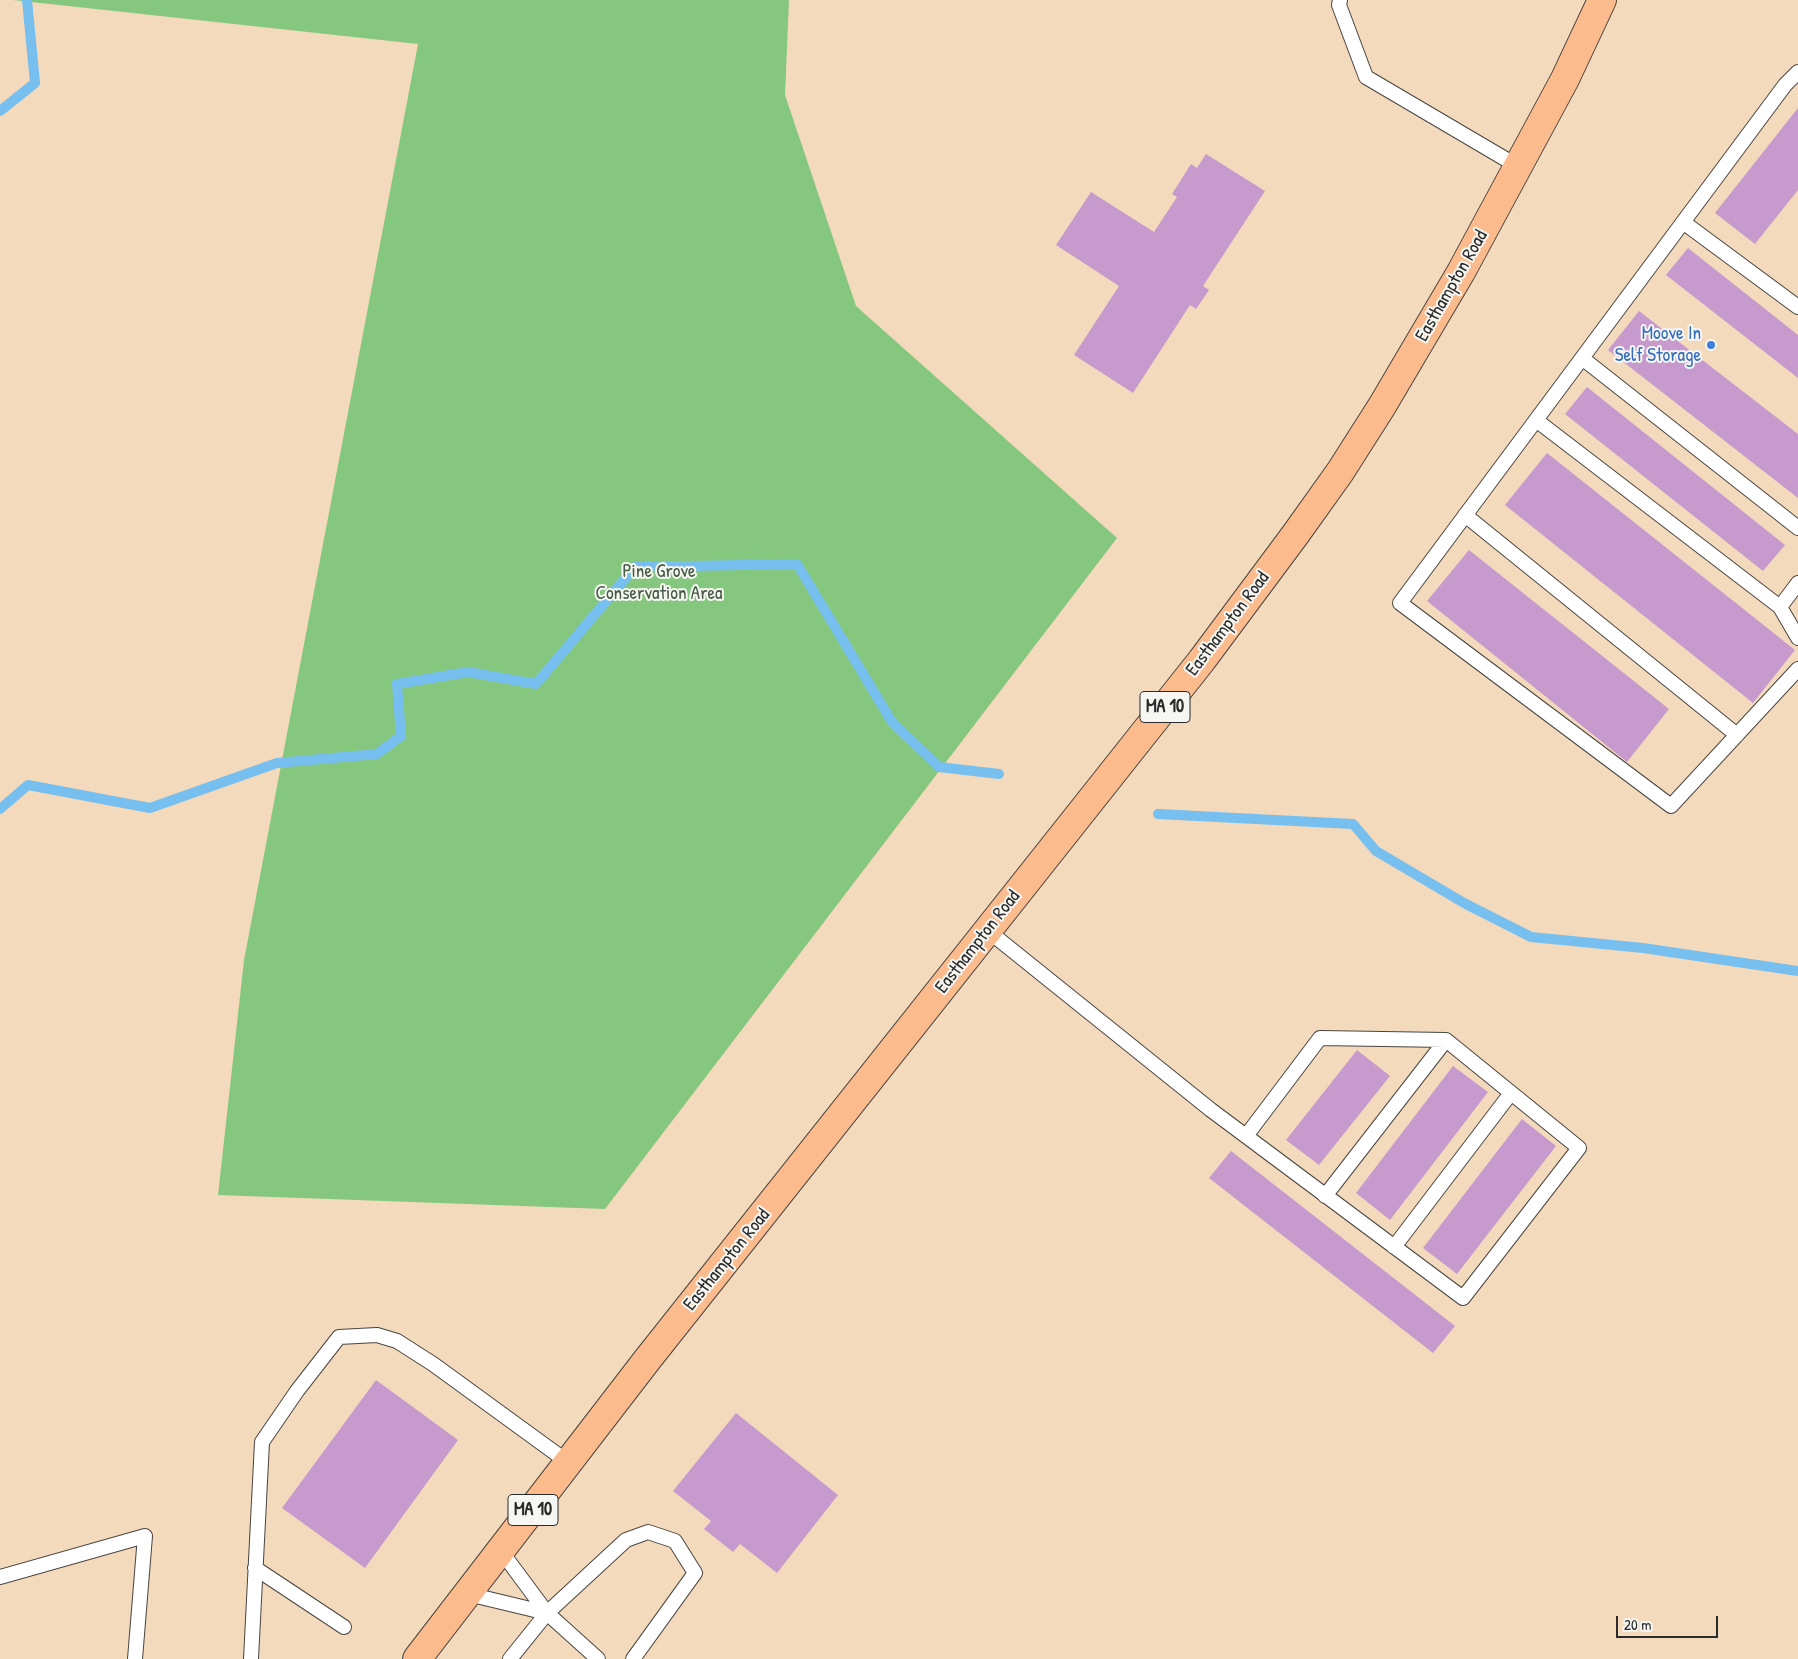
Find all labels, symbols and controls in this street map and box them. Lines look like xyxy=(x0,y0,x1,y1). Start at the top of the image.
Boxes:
street label: Easthampton Road xyxy=(1411,226,1493,346)
place label: Moove In Self Storage xyxy=(1615,323,1701,367)
marker: Moove In Self Storage xyxy=(1705,339,1717,351)
park label: Pine Grove Conservation Area xyxy=(596,561,722,605)
street label: Easthampton Road xyxy=(1181,567,1275,681)
road number: MA 10 xyxy=(1140,692,1190,722)
street label: Easthampton Road xyxy=(931,886,1025,998)
street label: Easthampton Road xyxy=(679,1204,775,1316)
road number: MA 10 xyxy=(508,1494,558,1526)
scale bar xyxy=(1618,1606,1720,1638)
text: 20 m xyxy=(1624,1614,1651,1635)

